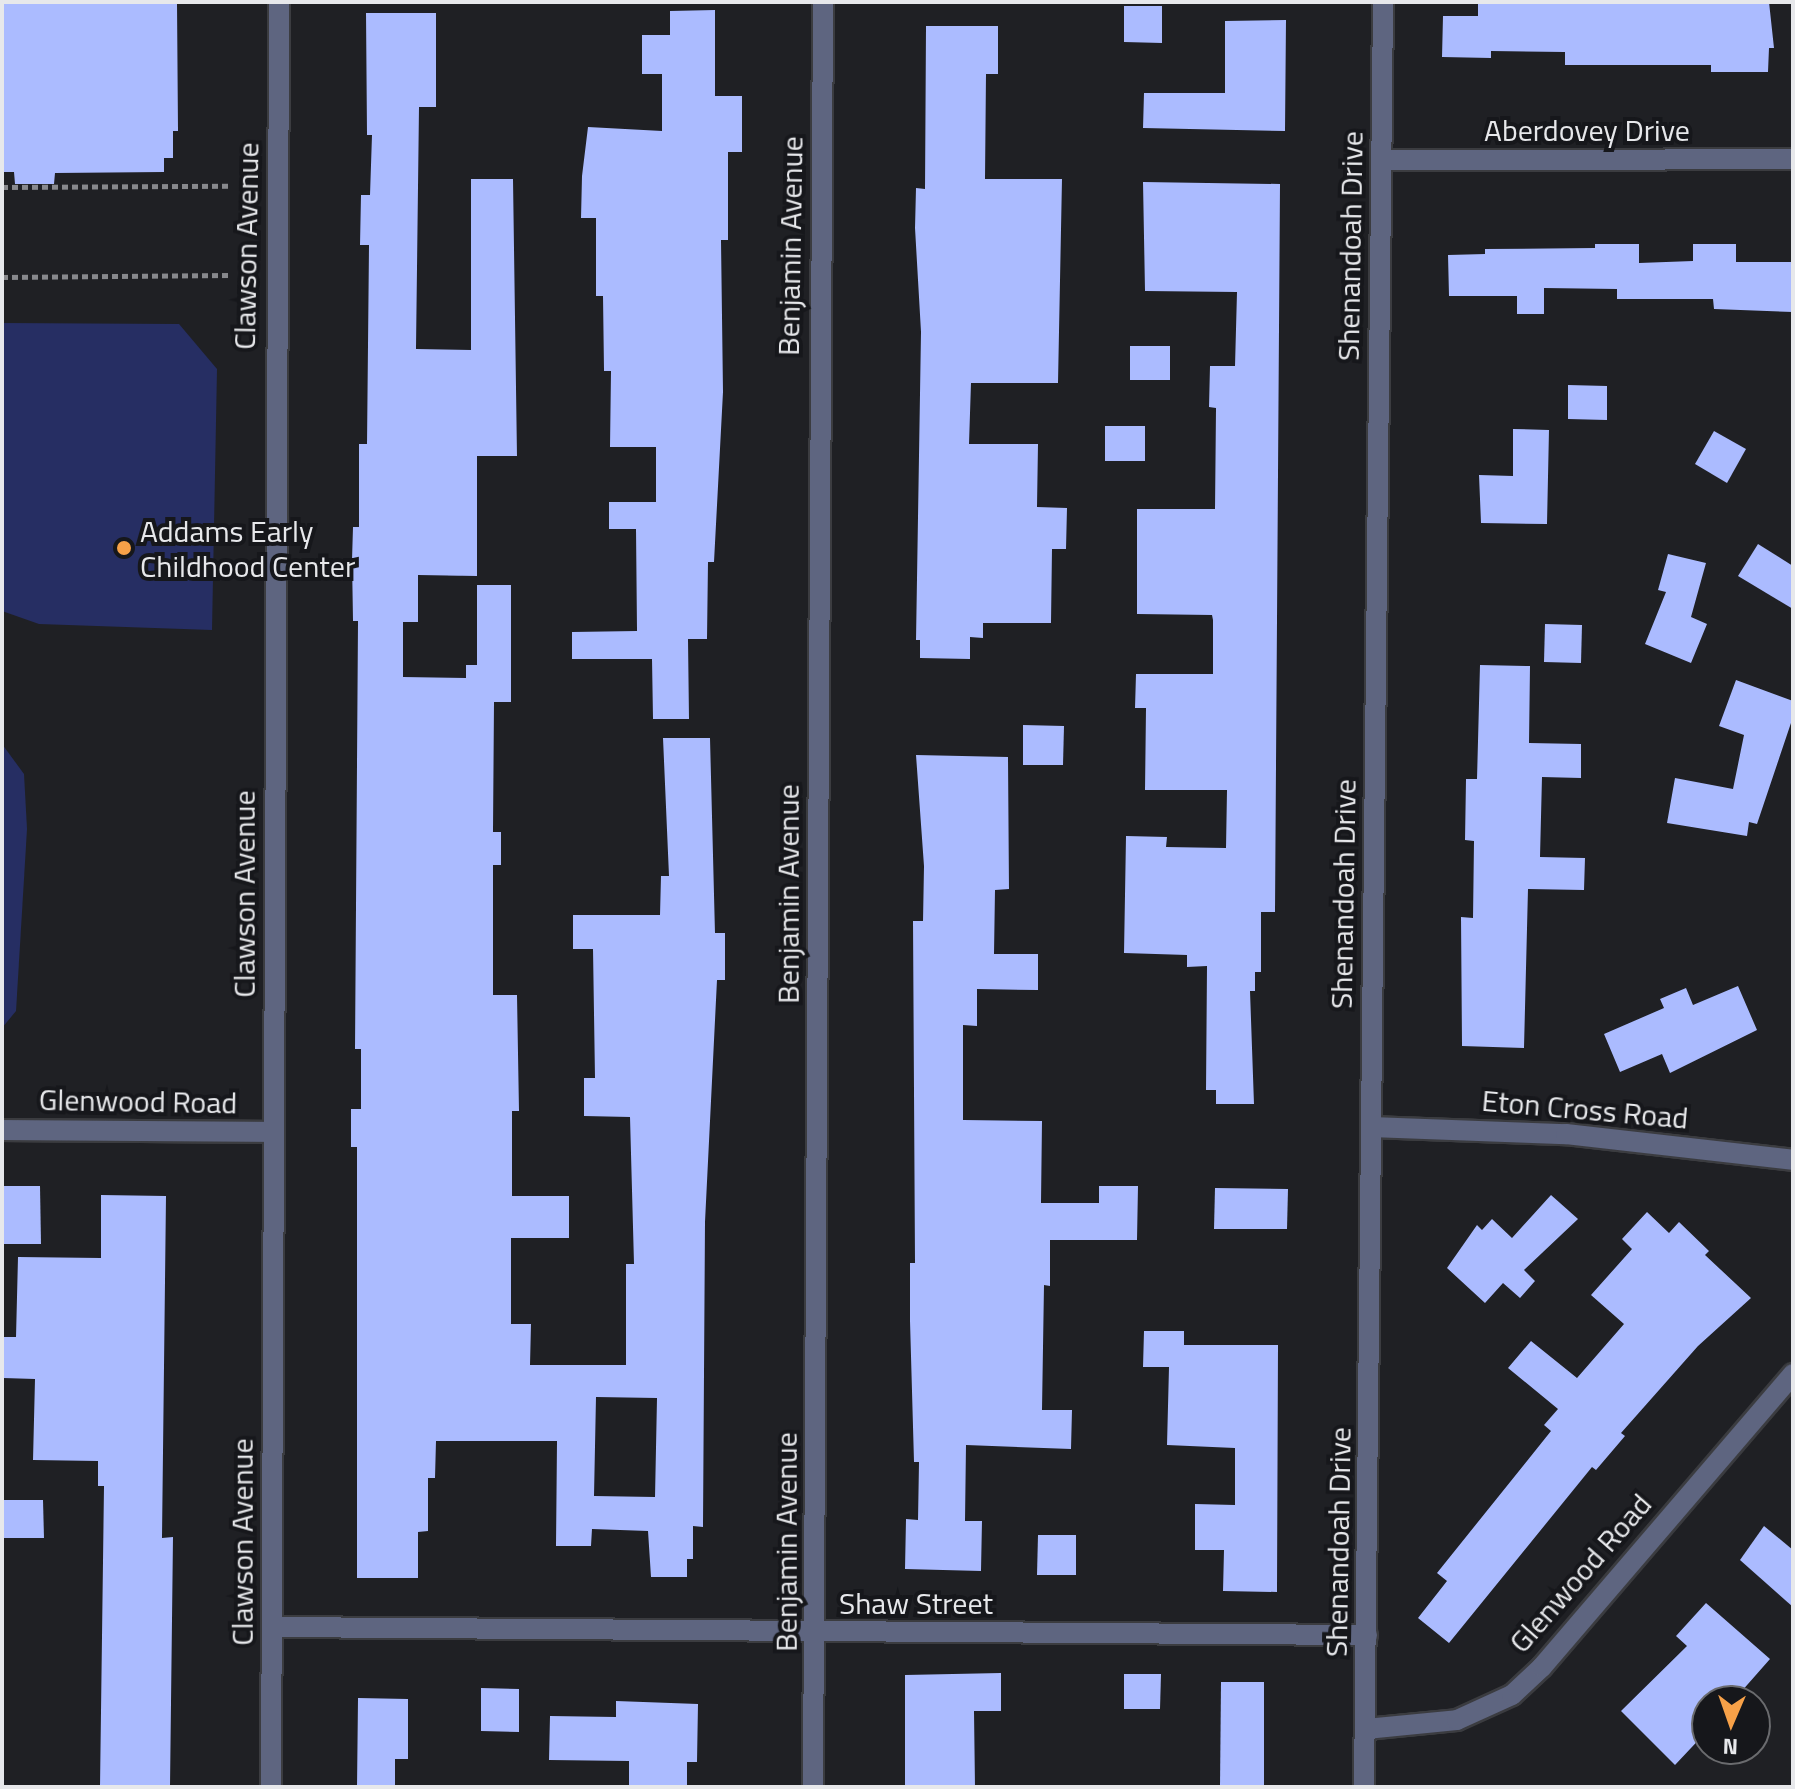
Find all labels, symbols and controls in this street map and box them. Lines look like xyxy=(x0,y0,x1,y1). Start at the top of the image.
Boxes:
street label: Aberdovey Drive xyxy=(1484,112,1690,148)
street label: Shenandoah Drive xyxy=(1330,131,1370,361)
street label: Benjamin Avenue xyxy=(770,136,810,356)
street label: Clawson Avenue xyxy=(226,142,266,350)
place label: Addams Early Childhood Center xyxy=(140,513,355,584)
marker: Addams Early Childhood Center xyxy=(115,539,133,557)
street label: Shenandoah Drive xyxy=(1323,779,1363,1009)
street label: Benjamin Avenue xyxy=(770,784,806,1004)
street label: Clawson Avenue xyxy=(226,790,262,998)
street label: Glenwood Road xyxy=(39,1081,237,1121)
street label: Eton Cross Road xyxy=(1480,1082,1690,1136)
street label: Shenandoah Drive xyxy=(1318,1427,1358,1657)
street label: Benjamin Avenue xyxy=(768,1432,804,1652)
street label: Clawson Avenue xyxy=(224,1438,260,1646)
street label: Glenwood Road xyxy=(1501,1486,1659,1660)
street label: Shaw Street xyxy=(839,1585,993,1621)
north arrow xyxy=(1691,1685,1771,1765)
text: N xyxy=(1722,1730,1738,1764)

